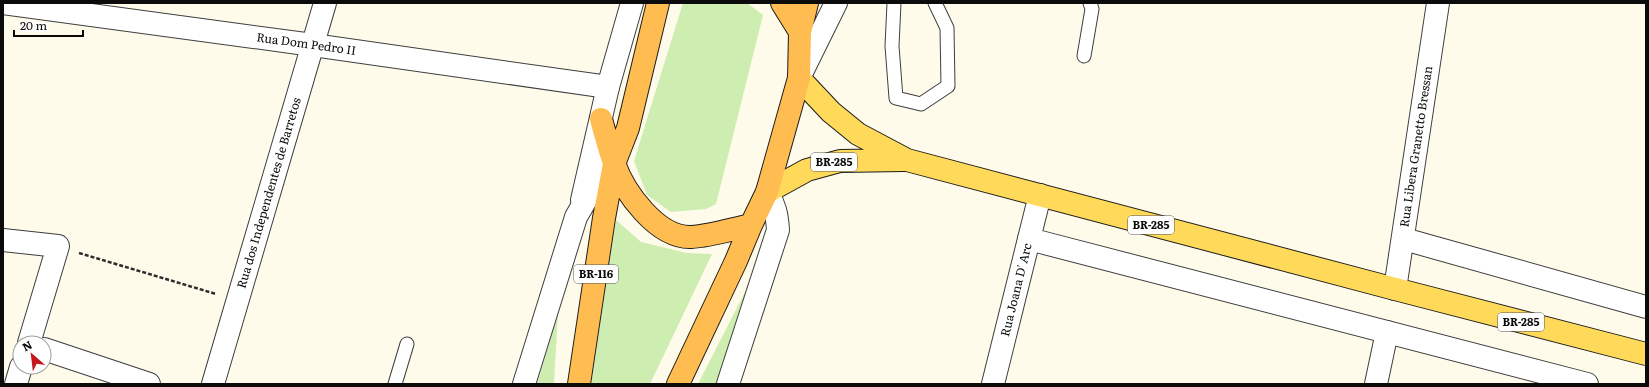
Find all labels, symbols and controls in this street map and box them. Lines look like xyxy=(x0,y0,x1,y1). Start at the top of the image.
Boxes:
scale bar xyxy=(14,12,83,38)
text: 20 m xyxy=(20,16,47,34)
street label: Rua Dom Pedro II xyxy=(255,27,357,59)
street label: Rua Libera Granetto Bressan xyxy=(1394,65,1436,228)
street label: Rua dos Independentes de Barretos xyxy=(232,95,305,290)
road number: BR-285 xyxy=(811,153,857,171)
road number: BR-285 xyxy=(1128,216,1174,234)
street label: Rua Joana D' Arc xyxy=(995,241,1036,338)
road number: BR-116 xyxy=(574,265,618,283)
road number: BR-285 xyxy=(1498,313,1544,331)
north arrow xyxy=(12,335,52,375)
text: N xyxy=(19,336,35,355)

